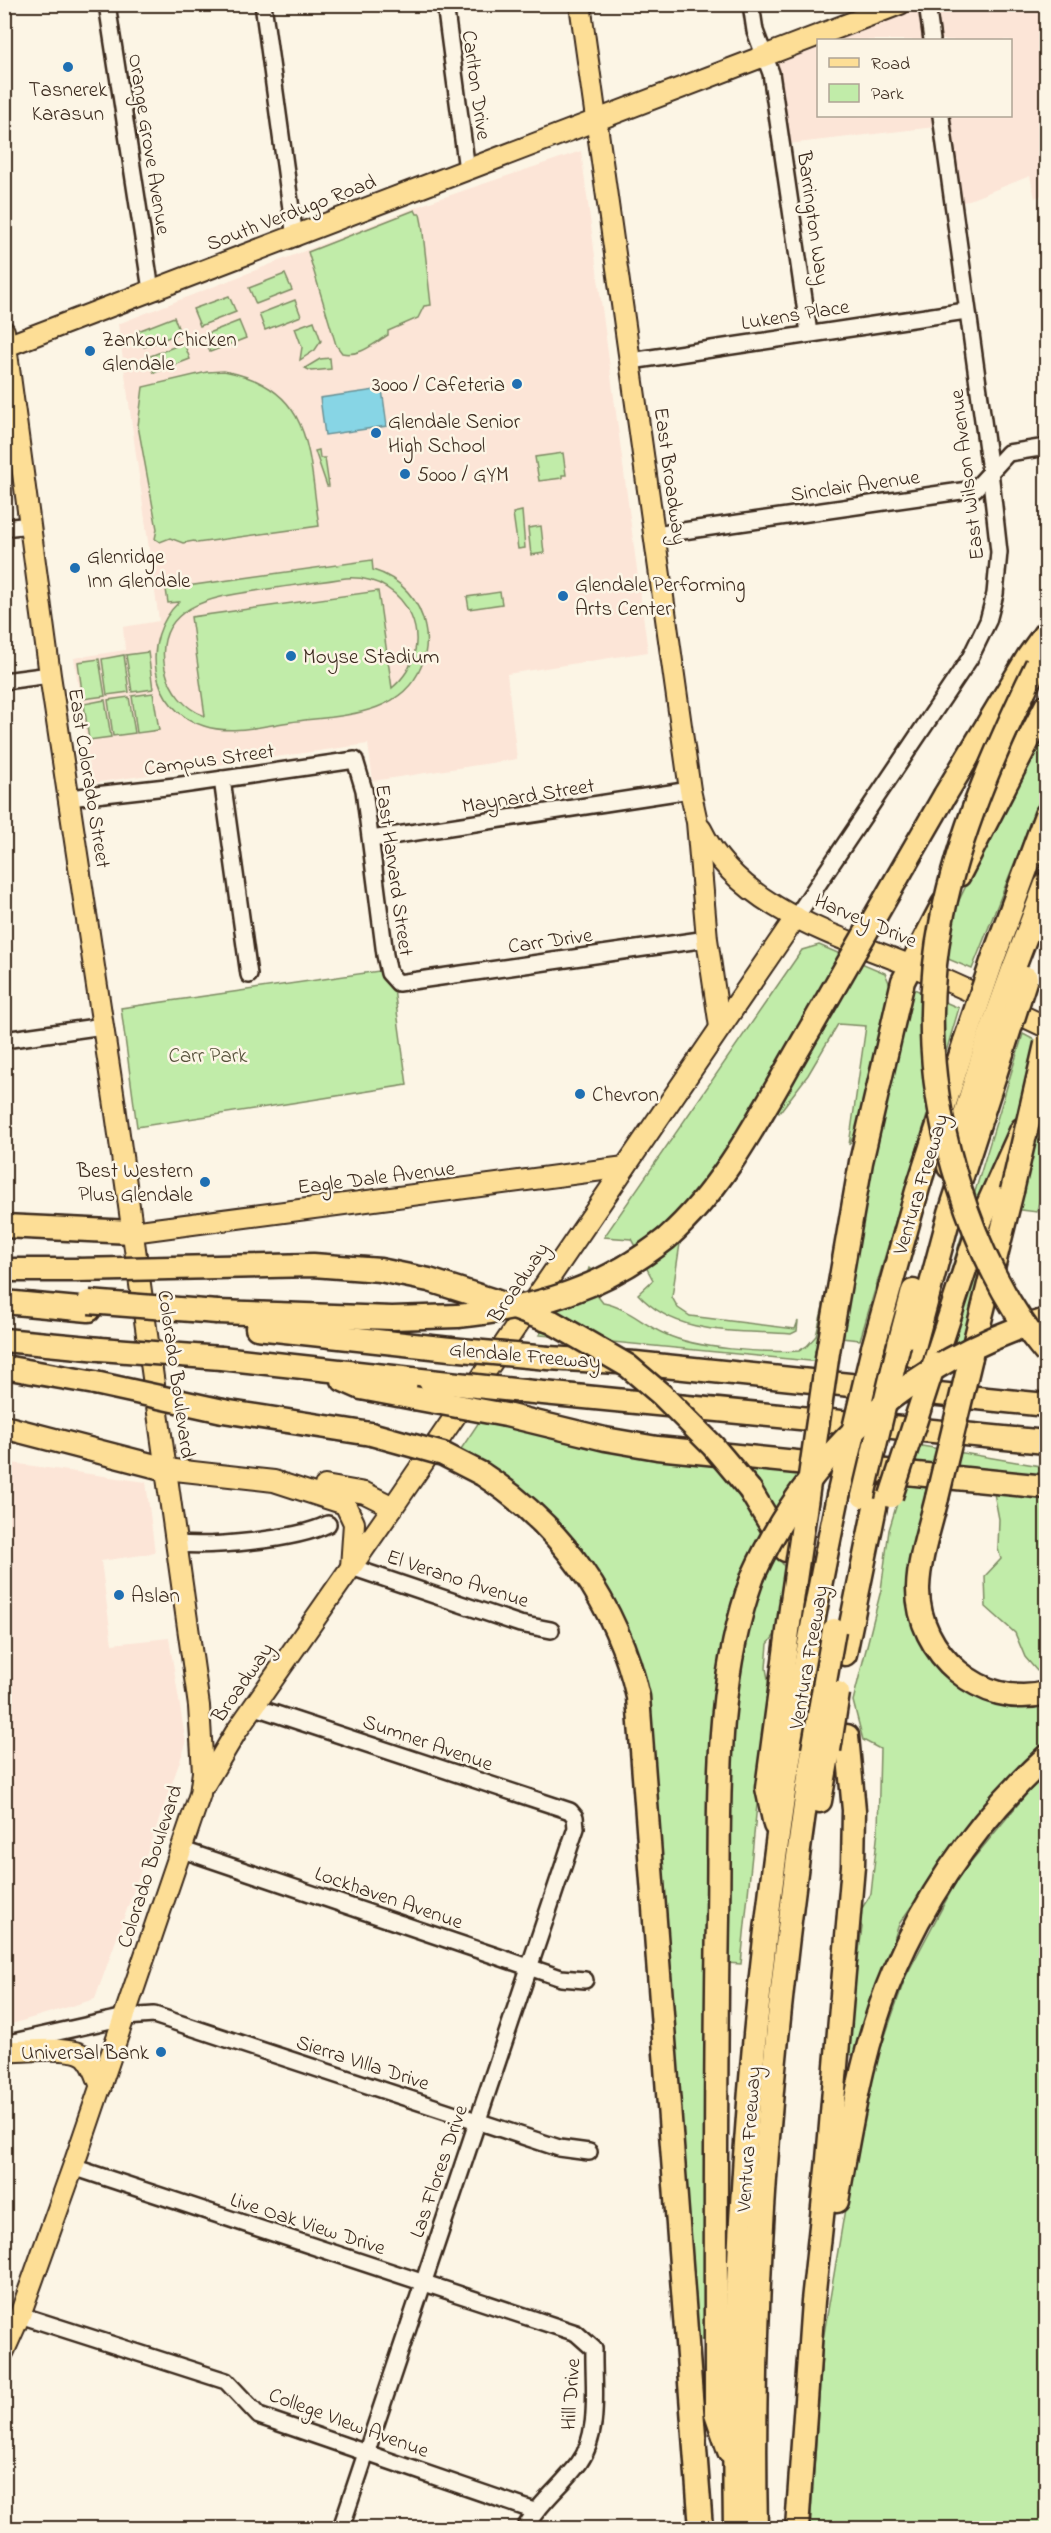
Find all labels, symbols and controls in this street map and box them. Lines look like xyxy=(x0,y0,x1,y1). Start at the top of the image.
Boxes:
street label: Carlton Drive xyxy=(452,29,498,143)
legend xyxy=(817,39,1012,117)
street label: Orange Grove Avenue xyxy=(117,52,177,238)
text: Road xyxy=(871,52,910,78)
marker: Tasnerek Karasun xyxy=(61,60,75,74)
place label: Tasnerek Karasun xyxy=(29,76,108,130)
text: Park xyxy=(871,82,904,108)
street label: Barrington Way xyxy=(786,148,836,287)
street label: South Verdugo Road xyxy=(203,168,382,262)
street label: Lukens Place xyxy=(739,293,852,339)
place label: Zankou Chicken Glendale xyxy=(102,326,237,380)
marker: Zankou Chicken Glendale xyxy=(83,344,97,358)
place label: 3000 / Cafeteria xyxy=(372,371,505,401)
marker: 3000 / Cafeteria xyxy=(510,377,524,391)
street label: East Wilson Avenue xyxy=(943,387,993,562)
street label: East Broadway xyxy=(643,406,694,547)
place label: Glendale Senior High School xyxy=(388,408,521,464)
marker: Glendale Senior High School xyxy=(369,426,383,440)
place label: 5000 / GYM xyxy=(417,461,509,491)
street label: Sinclair Avenue xyxy=(789,463,922,511)
marker: 5000 / GYM xyxy=(398,467,412,481)
place label: Glenridge Inn Glendale xyxy=(87,543,191,597)
marker: Glenridge Inn Glendale xyxy=(68,561,82,575)
place label: Glendale Performing Arts Center xyxy=(575,571,745,625)
marker: Glendale Performing Arts Center xyxy=(556,589,570,603)
place label: Moyse Stadium xyxy=(303,643,439,675)
marker: Moyse Stadium xyxy=(284,649,298,663)
street label: East Colorado Street xyxy=(59,686,117,871)
street label: Campus Street xyxy=(142,737,276,785)
street label: Maynard Street xyxy=(460,772,597,824)
street label: East Harvard Street xyxy=(366,783,420,958)
street label: Harvey Drive xyxy=(808,887,922,959)
street label: Carr Drive xyxy=(506,921,595,963)
park label: Carr Park xyxy=(168,1042,248,1072)
place label: Chevron xyxy=(592,1081,659,1111)
marker: Chevron xyxy=(573,1087,587,1101)
street label: Ventura Freeway xyxy=(886,1110,959,1260)
street label: Eagle Dale Avenue xyxy=(296,1154,458,1206)
place label: Best Western Plus Glendale xyxy=(76,1157,194,1211)
marker: Best Western Plus Glendale xyxy=(198,1175,212,1189)
street label: Broadway xyxy=(481,1237,559,1331)
street label: Colorado Boulevard xyxy=(148,1288,202,1461)
street label: Glendale Freeway xyxy=(448,1335,602,1381)
street label: El Verano Avenue xyxy=(382,1543,533,1617)
place label: Aslan xyxy=(131,1582,180,1612)
street label: Ventura Freeway xyxy=(782,1583,839,1733)
marker: Aslan xyxy=(112,1588,126,1602)
street label: Broadway xyxy=(205,1637,284,1731)
street label: Sumner Avenue xyxy=(358,1708,497,1780)
street label: Colorado Boulevard xyxy=(110,1781,191,1952)
street label: Lockhaven Avenue xyxy=(310,1859,467,1939)
street label: Sierra VIlla Drive xyxy=(292,2028,433,2100)
place label: Universal Bank xyxy=(21,2039,150,2069)
marker: Universal Bank xyxy=(154,2045,168,2059)
street label: Ventura Freeway xyxy=(730,2065,772,2214)
street label: Las Flores Drive xyxy=(403,2101,477,2242)
street label: Live Oak View Drive xyxy=(226,2186,389,2264)
street label: Hill Drive xyxy=(555,2357,590,2431)
street label: College VIew Avenue xyxy=(263,2381,433,2469)

